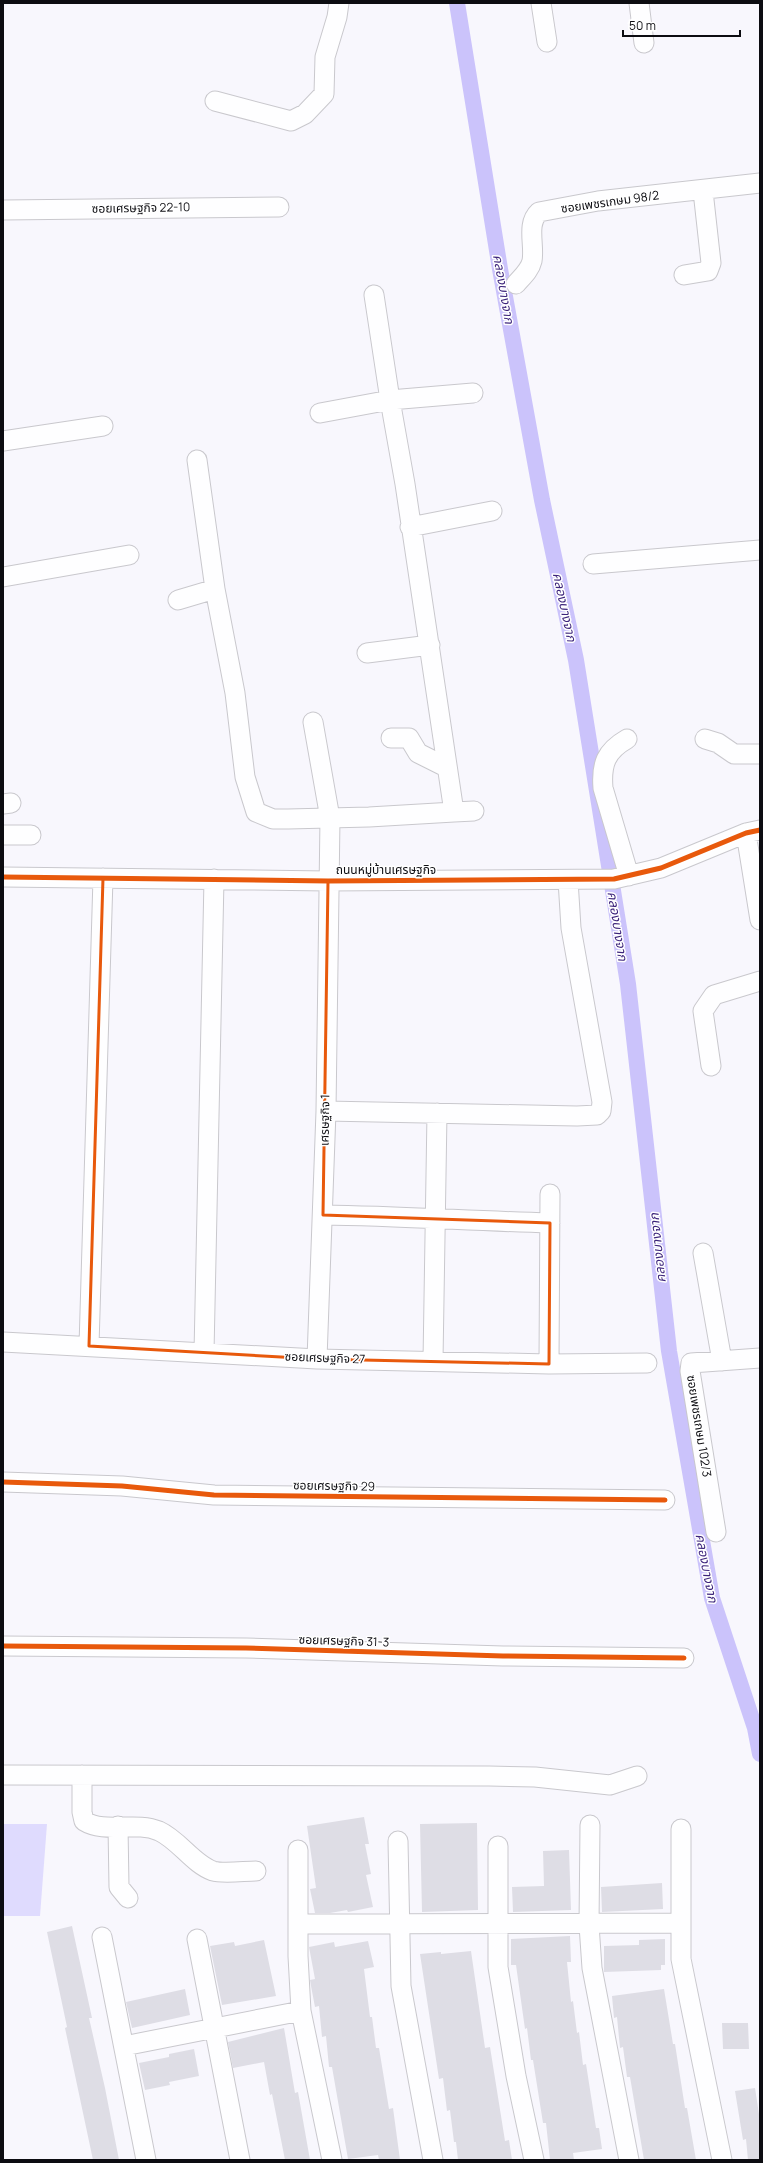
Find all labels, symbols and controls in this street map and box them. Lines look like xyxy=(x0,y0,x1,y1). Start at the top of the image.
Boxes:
scale bar xyxy=(623,12,740,38)
text: 50 m xyxy=(629,17,656,34)
street label: ซอยเพชรเกษม 98/2 xyxy=(560,186,660,217)
street label: ซอยเศรษฐกิจ 22-10 xyxy=(92,198,190,217)
water label: คลองบางจาก xyxy=(489,253,519,326)
water label: คลองบางจาก xyxy=(549,571,581,644)
street label: ถนนหมู่บ้านเศรษฐกิจ xyxy=(336,861,436,878)
water label: คลองบางจาก xyxy=(604,890,633,963)
street label: เศรษฐกิจ 1 xyxy=(316,1094,333,1146)
water label: คลองบางจาก xyxy=(644,1211,670,1284)
street label: ซอยเศรษฐกิจ 27 xyxy=(284,1348,366,1367)
street label: ซอยเพชรเกษม 102/3 xyxy=(683,1374,716,1478)
street label: ซอยเศรษฐกิจ 29 xyxy=(293,1476,375,1495)
water label: คลองบางจาก xyxy=(691,1532,723,1605)
street label: ซอยเศรษฐกิจ 31-3 xyxy=(298,1630,390,1651)

